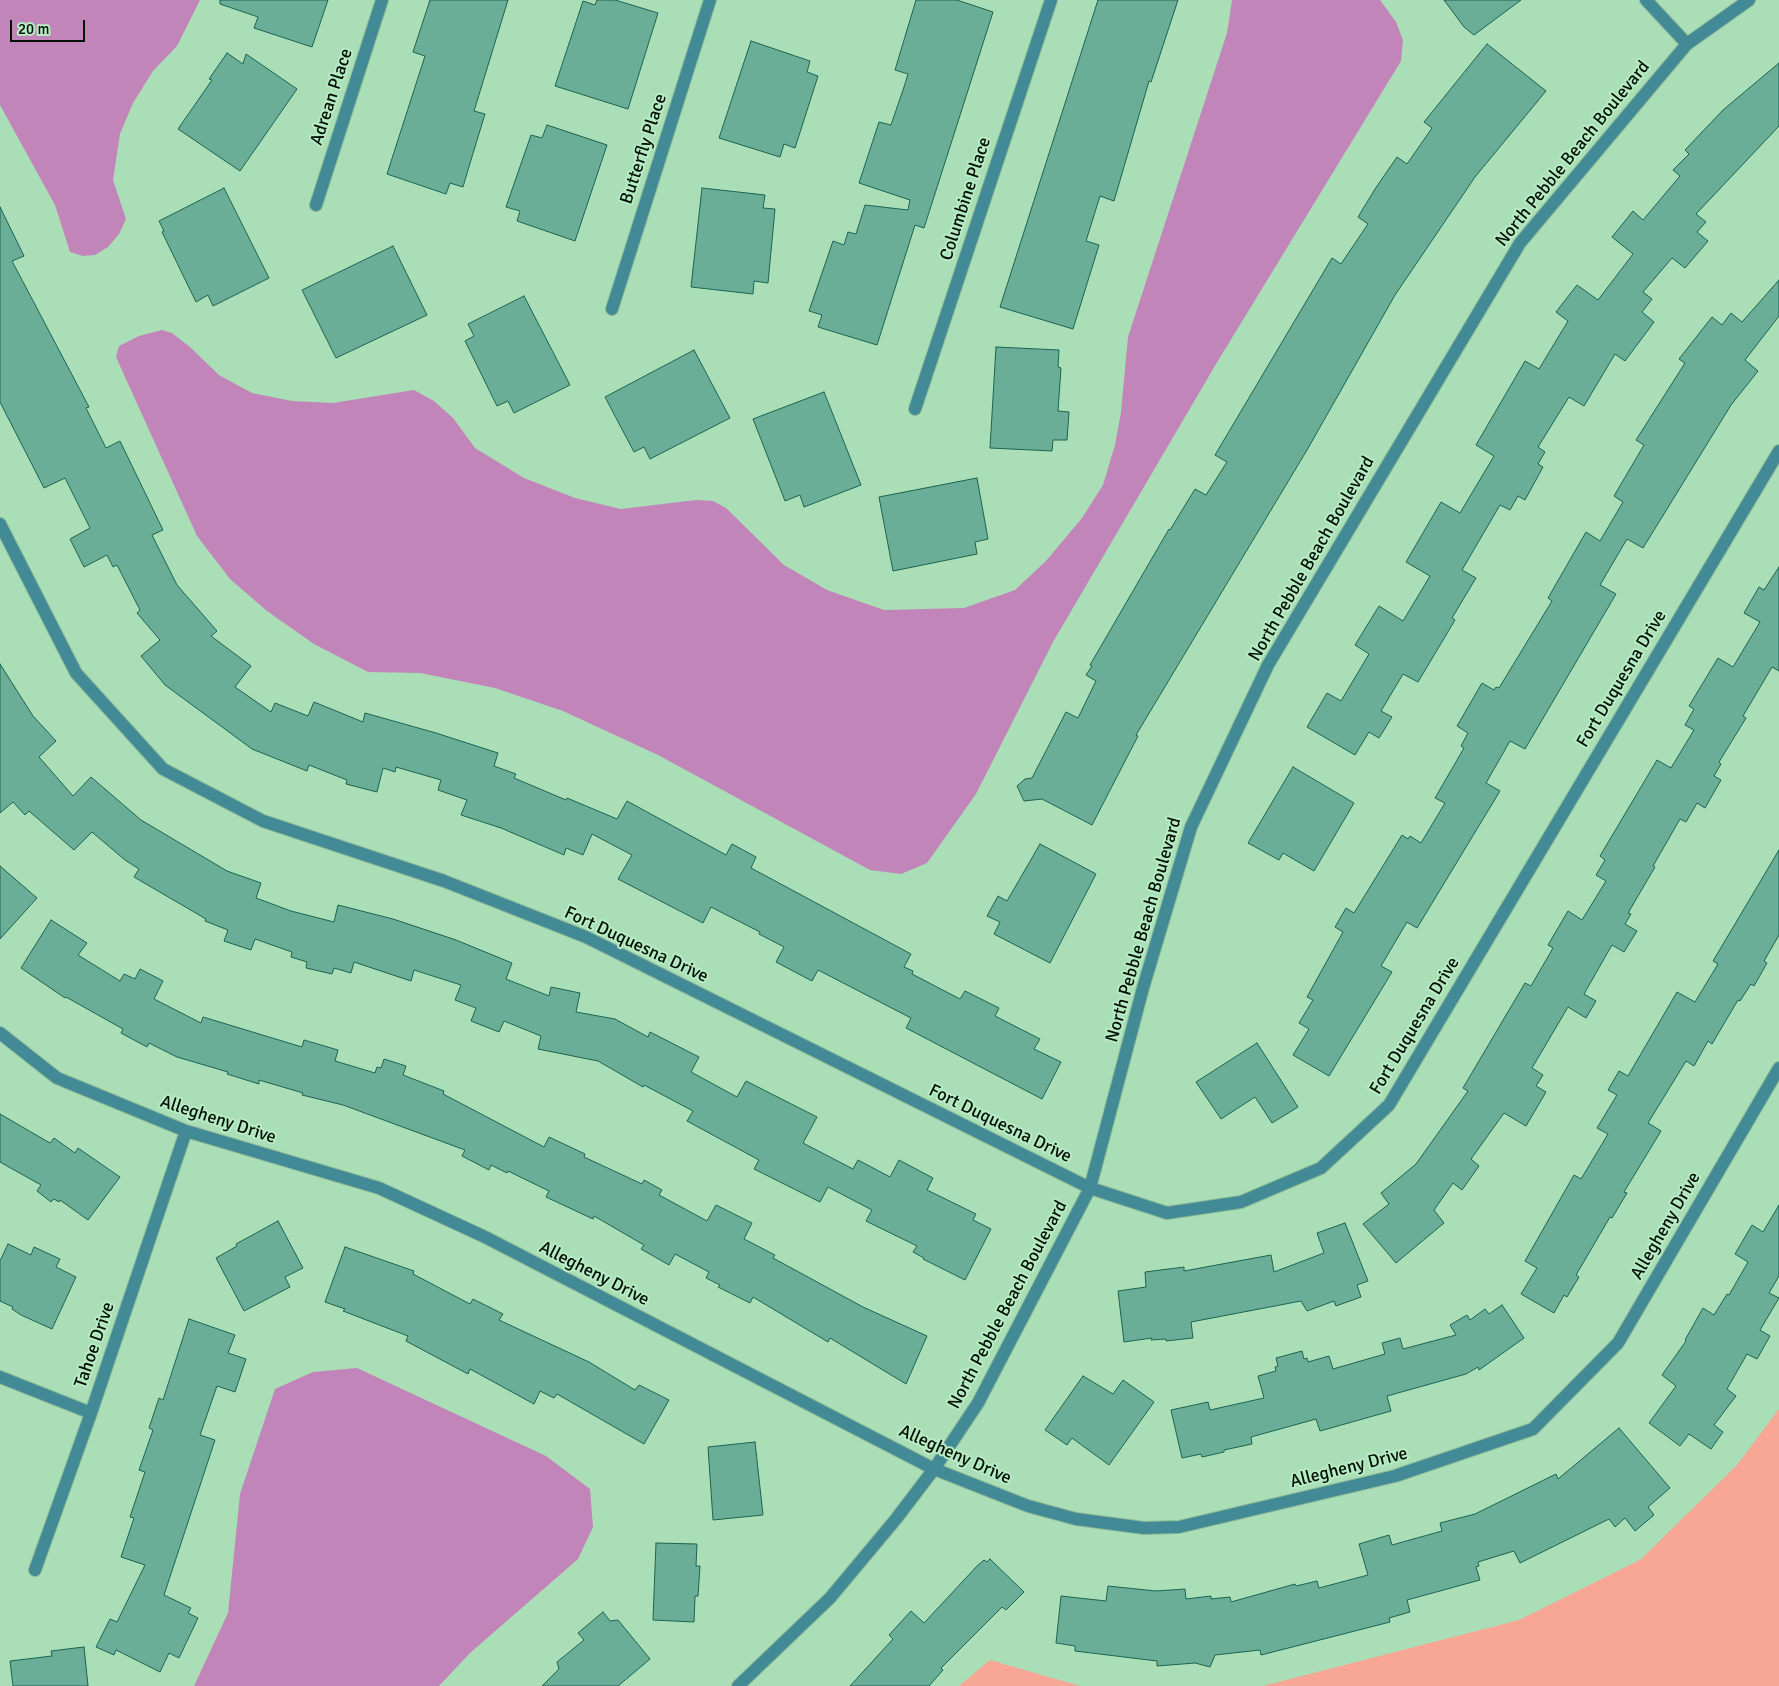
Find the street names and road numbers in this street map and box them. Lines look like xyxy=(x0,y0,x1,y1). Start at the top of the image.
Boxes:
street label: Adrean Place xyxy=(306,46,358,148)
street label: North Pebble Beach Boulevard xyxy=(1491,57,1655,251)
street label: Butterfly Place xyxy=(616,91,672,207)
street label: Columbine Place xyxy=(936,135,996,263)
street label: North Pebble Beach Boulevard xyxy=(1244,453,1380,665)
street label: Fort Duquesna Drive xyxy=(1572,606,1672,752)
street label: North Pebble Beach Boulevard xyxy=(1102,815,1186,1045)
street label: Fort Duquesna Drive xyxy=(561,902,711,988)
street label: Fort Duquesna Drive xyxy=(1365,953,1465,1099)
street label: Fort Duquesna Drive xyxy=(925,1080,1075,1168)
street label: Allegheny Drive xyxy=(157,1091,279,1149)
street label: Allegheny Drive xyxy=(1627,1168,1705,1284)
street label: North Pebble Beach Boulevard xyxy=(944,1197,1072,1413)
street label: Allegheny Drive xyxy=(535,1237,653,1311)
street label: Tahoe Drive xyxy=(70,1299,120,1391)
street label: Allegheny Drive xyxy=(896,1421,1014,1489)
street label: Allegheny Drive xyxy=(1288,1443,1410,1493)

